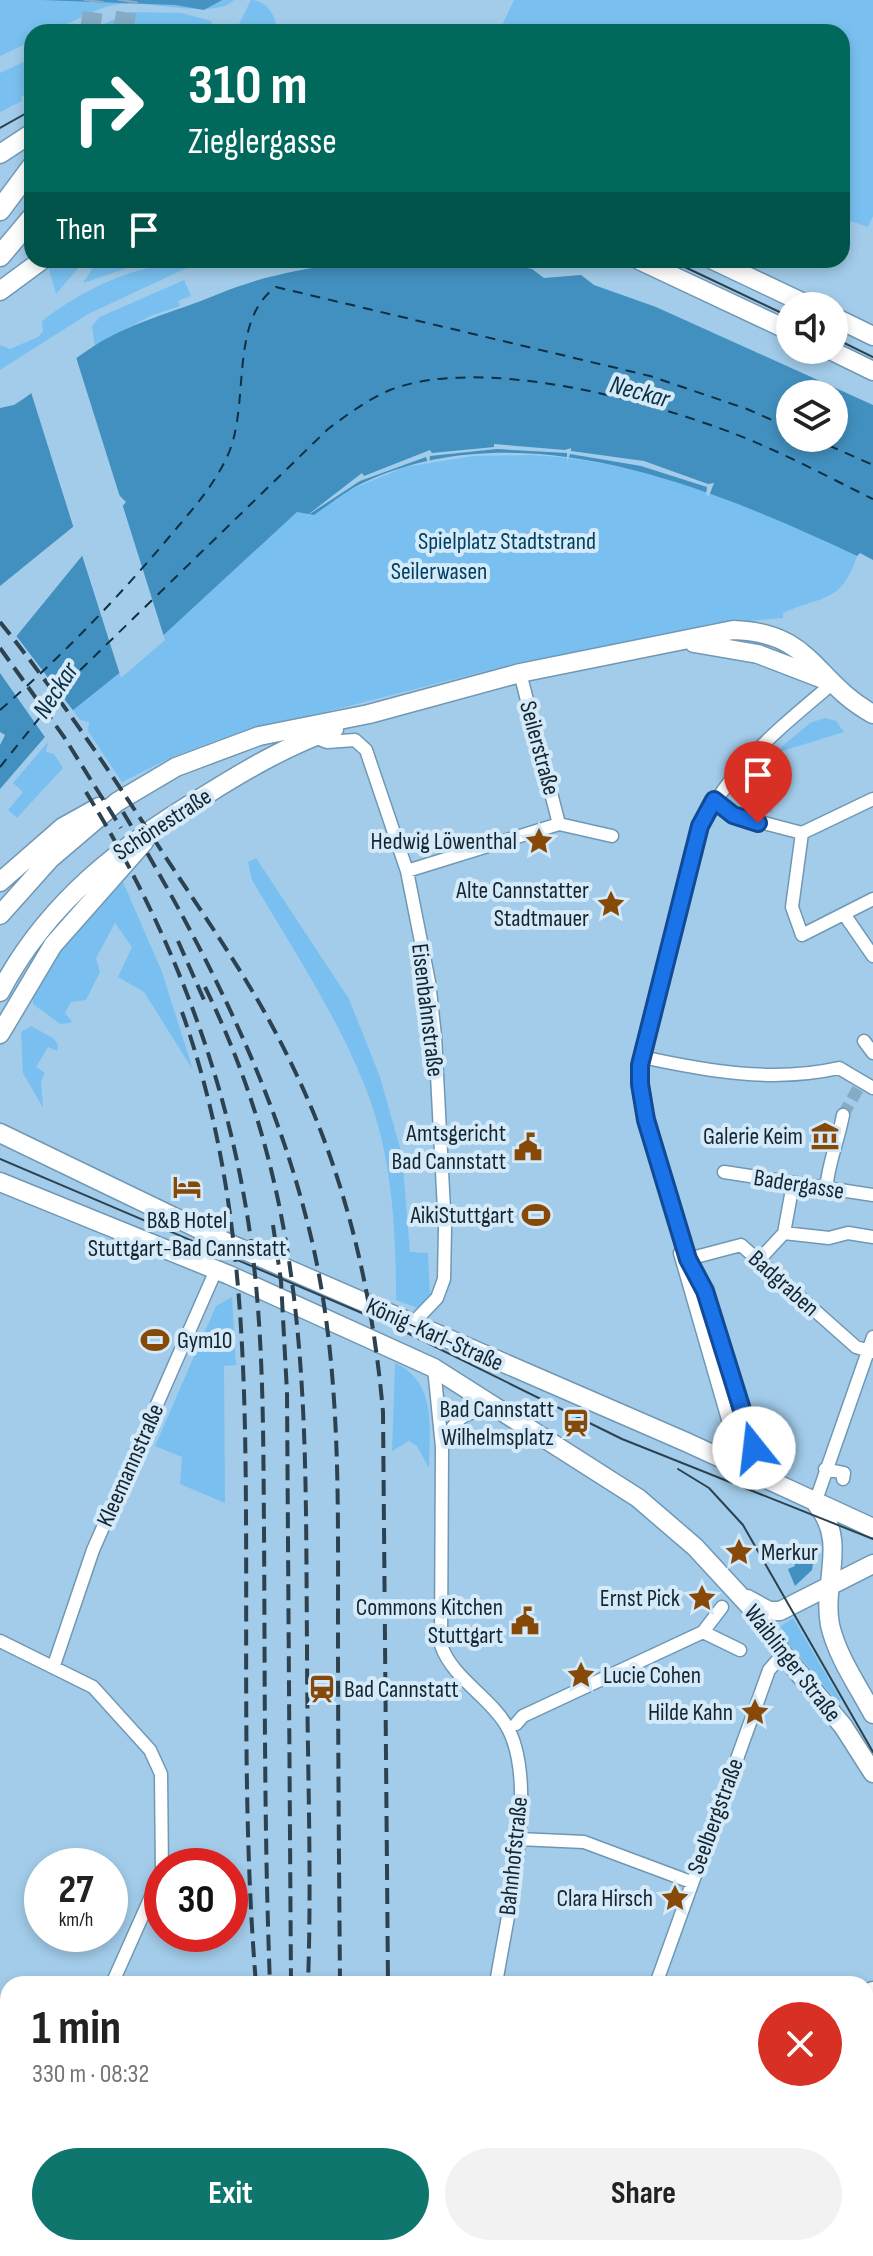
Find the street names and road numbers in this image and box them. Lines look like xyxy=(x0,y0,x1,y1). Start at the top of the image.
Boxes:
street label: Seilerstraße xyxy=(513,698,566,798)
street label: Schönestraße xyxy=(108,782,217,867)
street label: Eisenbahnstraße xyxy=(405,942,450,1078)
street label: Badergasse xyxy=(752,1163,846,1206)
street label: Badgraben xyxy=(742,1244,825,1323)
street label: König-Karl-Straße xyxy=(362,1291,508,1378)
street label: Kleemannstraße xyxy=(91,1399,170,1531)
street label: Waiblinger Straße xyxy=(738,1599,848,1728)
street label: Seelbergstraße xyxy=(681,1754,750,1878)
street label: Bahnhofstraße xyxy=(493,1795,534,1917)

